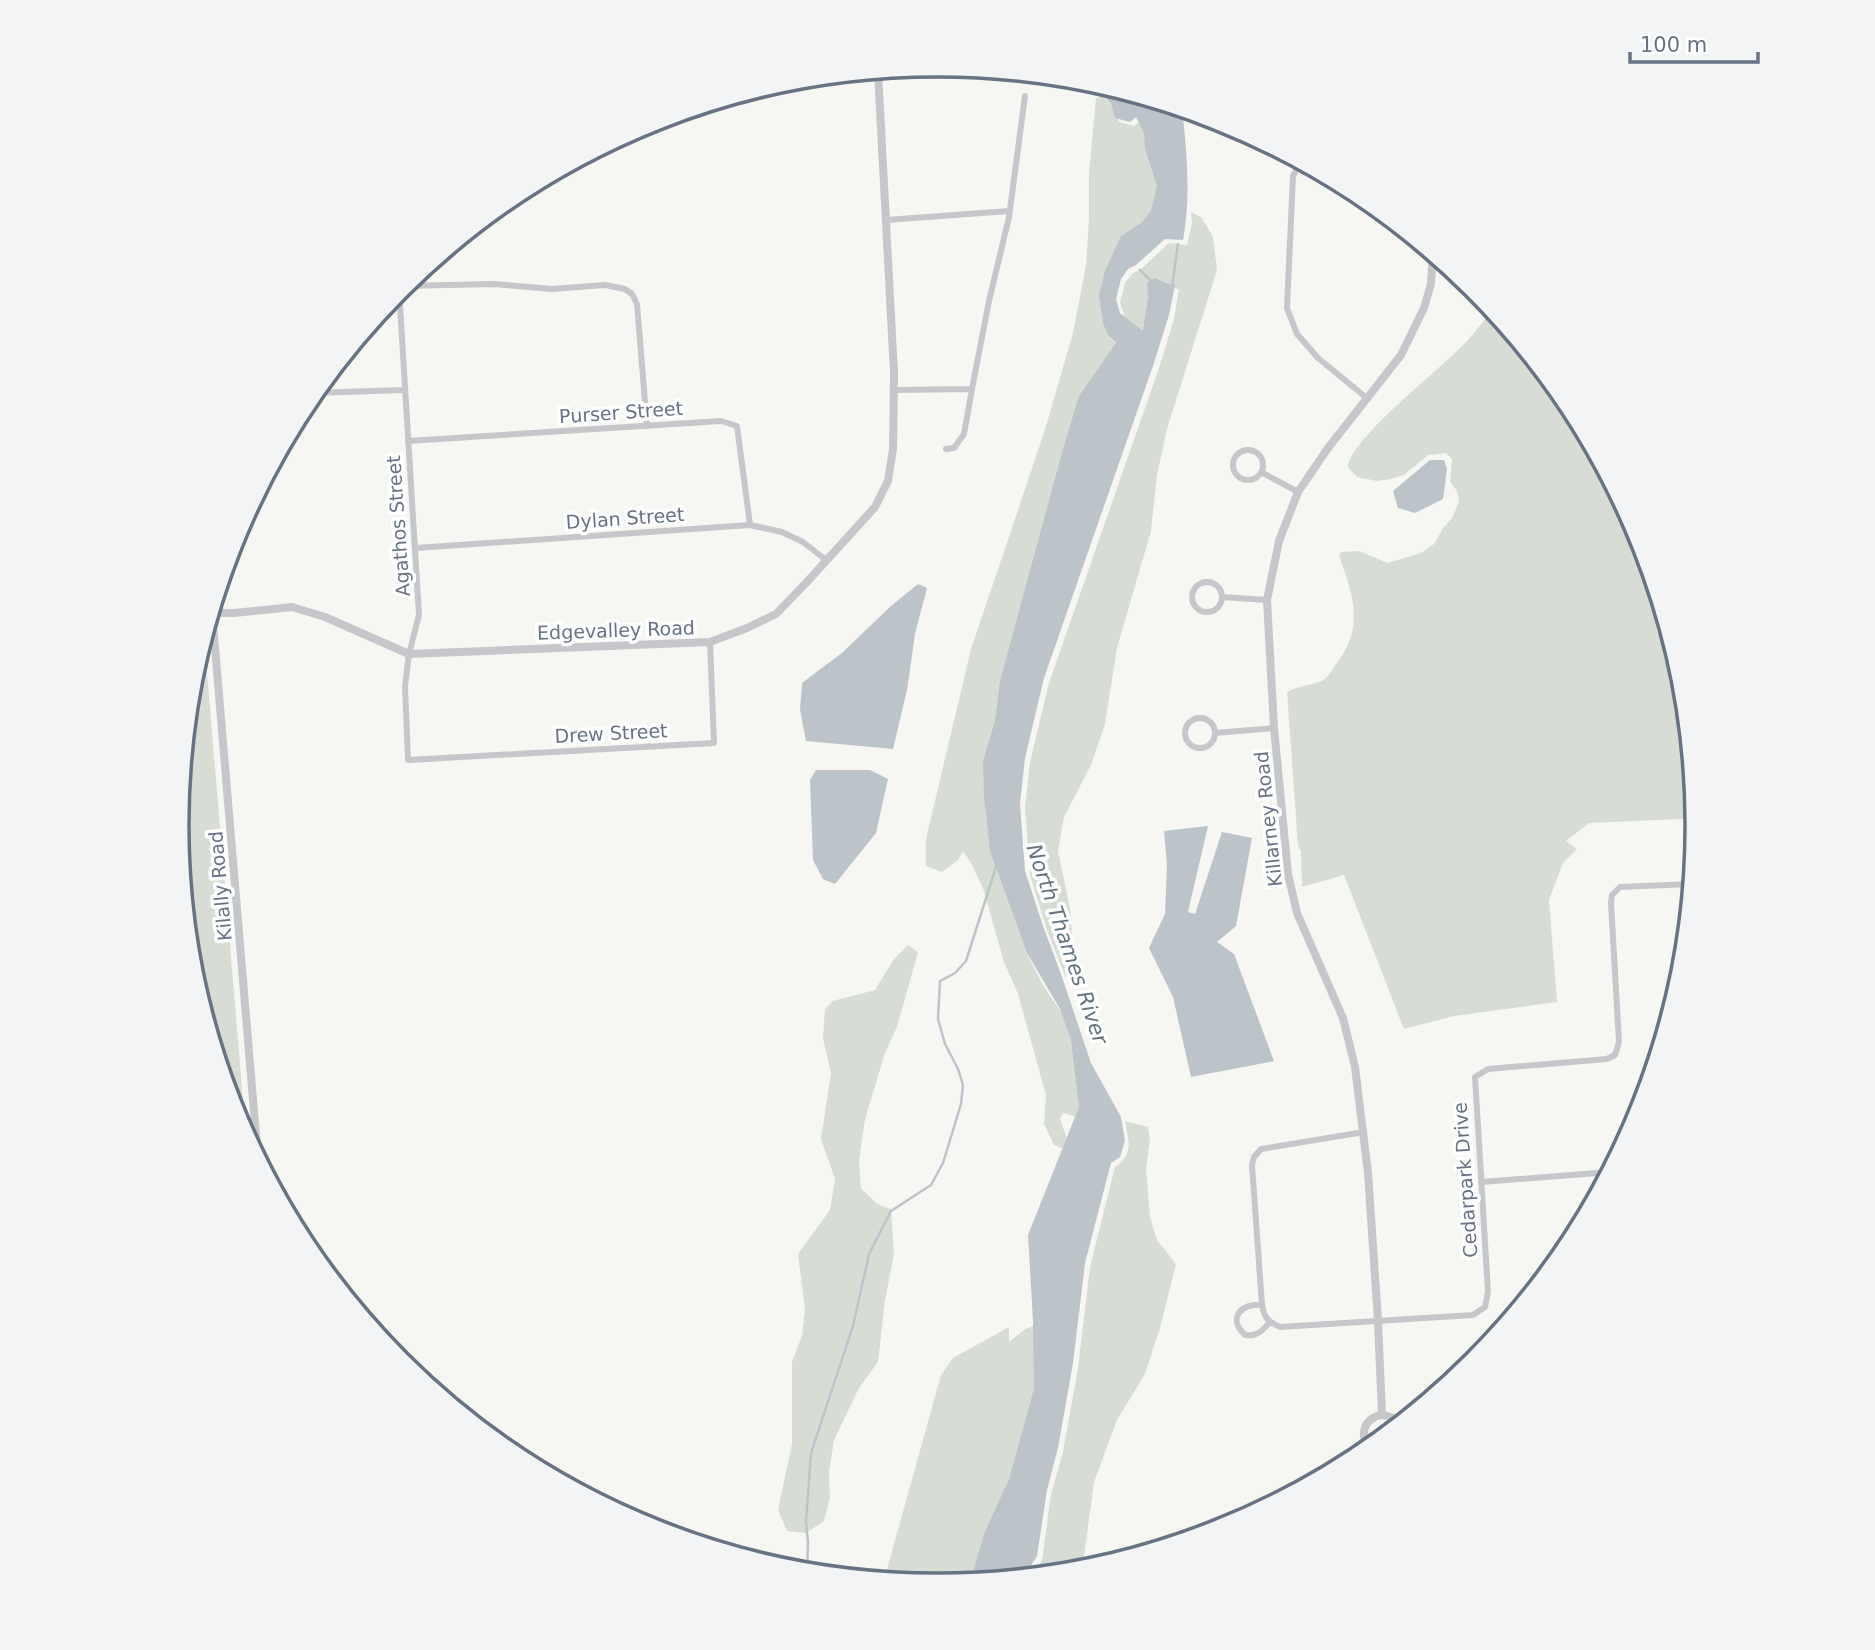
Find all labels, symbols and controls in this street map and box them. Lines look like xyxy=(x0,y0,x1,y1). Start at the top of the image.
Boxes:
scale bar xyxy=(1630,21,1758,65)
text: 100 m xyxy=(1640,33,1707,57)
street label: Purser Street xyxy=(558,397,684,427)
street label: Agathos Street xyxy=(382,455,414,597)
street label: Dylan Street xyxy=(565,503,685,533)
street label: Edgevalley Road xyxy=(537,616,695,644)
street label: Drew Street xyxy=(554,719,668,747)
street label: Killarney Road xyxy=(1250,750,1286,888)
street label: Kilally Road xyxy=(204,830,236,942)
water label: North Thames River xyxy=(1021,841,1113,1048)
street label: Cedarpark Drive xyxy=(1449,1102,1481,1258)

